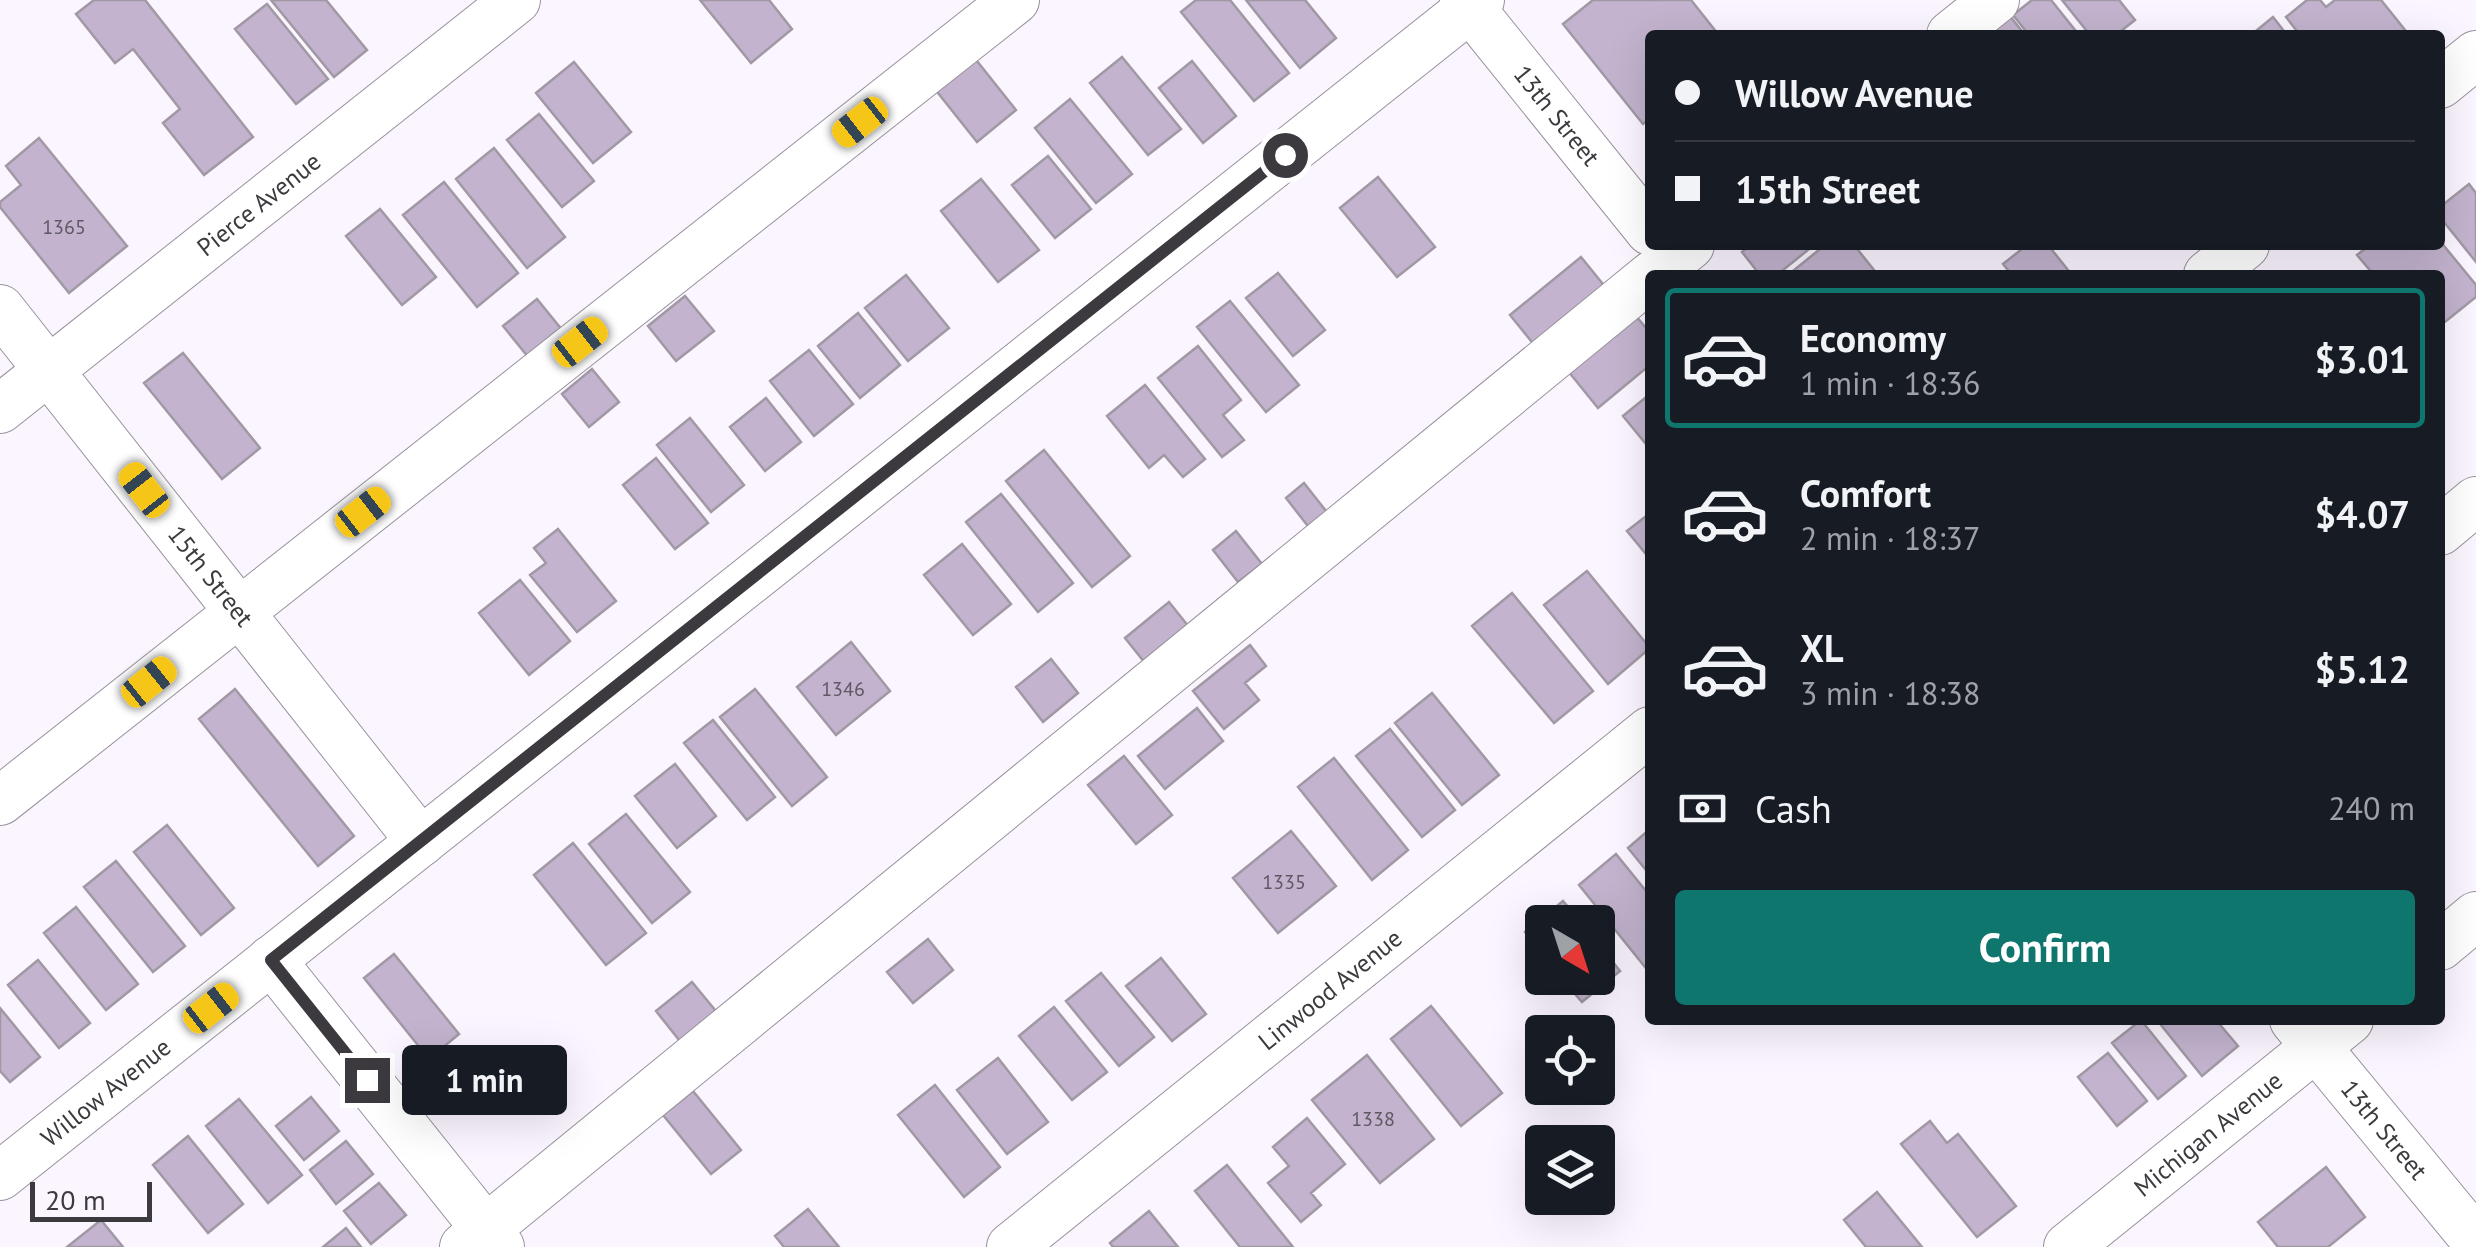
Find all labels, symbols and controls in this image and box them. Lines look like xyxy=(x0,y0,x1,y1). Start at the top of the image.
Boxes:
street label: 13th Street xyxy=(1507,58,1607,172)
text: Willow Avenue xyxy=(1735,68,1974,117)
car xyxy=(827,92,893,152)
route start xyxy=(1263,133,1308,178)
street label: Pierce Avenue xyxy=(190,145,327,263)
text: 15th Street xyxy=(1735,164,1920,213)
house number: 1365 xyxy=(42,214,86,240)
car xyxy=(547,312,613,372)
icon: car xyxy=(1680,313,1770,403)
text: Economy xyxy=(1800,313,1946,362)
text: $3.01 xyxy=(2314,334,2410,383)
text: 1 min · 18:36 xyxy=(1800,362,1980,404)
car xyxy=(114,457,174,523)
icon: car xyxy=(1680,468,1770,558)
text: Comfort xyxy=(1800,468,1931,517)
car xyxy=(330,482,396,542)
text: $4.07 xyxy=(2314,489,2410,538)
text: 2 min · 18:37 xyxy=(1800,517,1980,559)
street label: 15th Street xyxy=(161,519,261,633)
icon: car xyxy=(1680,623,1770,713)
text: XL xyxy=(1800,623,1844,672)
text: $5.12 xyxy=(2314,644,2410,693)
car xyxy=(116,651,182,713)
text: 3 min · 18:38 xyxy=(1800,672,1980,714)
house number: 1346 xyxy=(821,676,865,702)
icon: cash xyxy=(1675,781,1730,836)
text: Cash xyxy=(1755,784,1832,833)
text: 240 m xyxy=(2328,787,2415,829)
house number: 1335 xyxy=(1262,869,1306,895)
button: Confirm xyxy=(1675,890,2415,1005)
north arrow xyxy=(1525,905,1615,995)
map controls xyxy=(1525,905,1615,1215)
street label: Linwood Avenue xyxy=(1252,922,1408,1057)
car xyxy=(178,978,244,1038)
button: locate xyxy=(1525,1015,1615,1105)
street label: Willow Avenue xyxy=(34,1031,177,1153)
callout: 1 min xyxy=(402,1045,567,1115)
route end xyxy=(345,1058,390,1103)
text: 1 min xyxy=(445,1059,524,1101)
street label: Michigan Avenue xyxy=(2127,1064,2289,1203)
street label: 13th Street xyxy=(2334,1073,2435,1187)
house number: 1338 xyxy=(1351,1106,1395,1132)
button: layers xyxy=(1525,1125,1615,1215)
scale bar xyxy=(30,1177,152,1222)
text: 20 m xyxy=(45,1181,106,1218)

